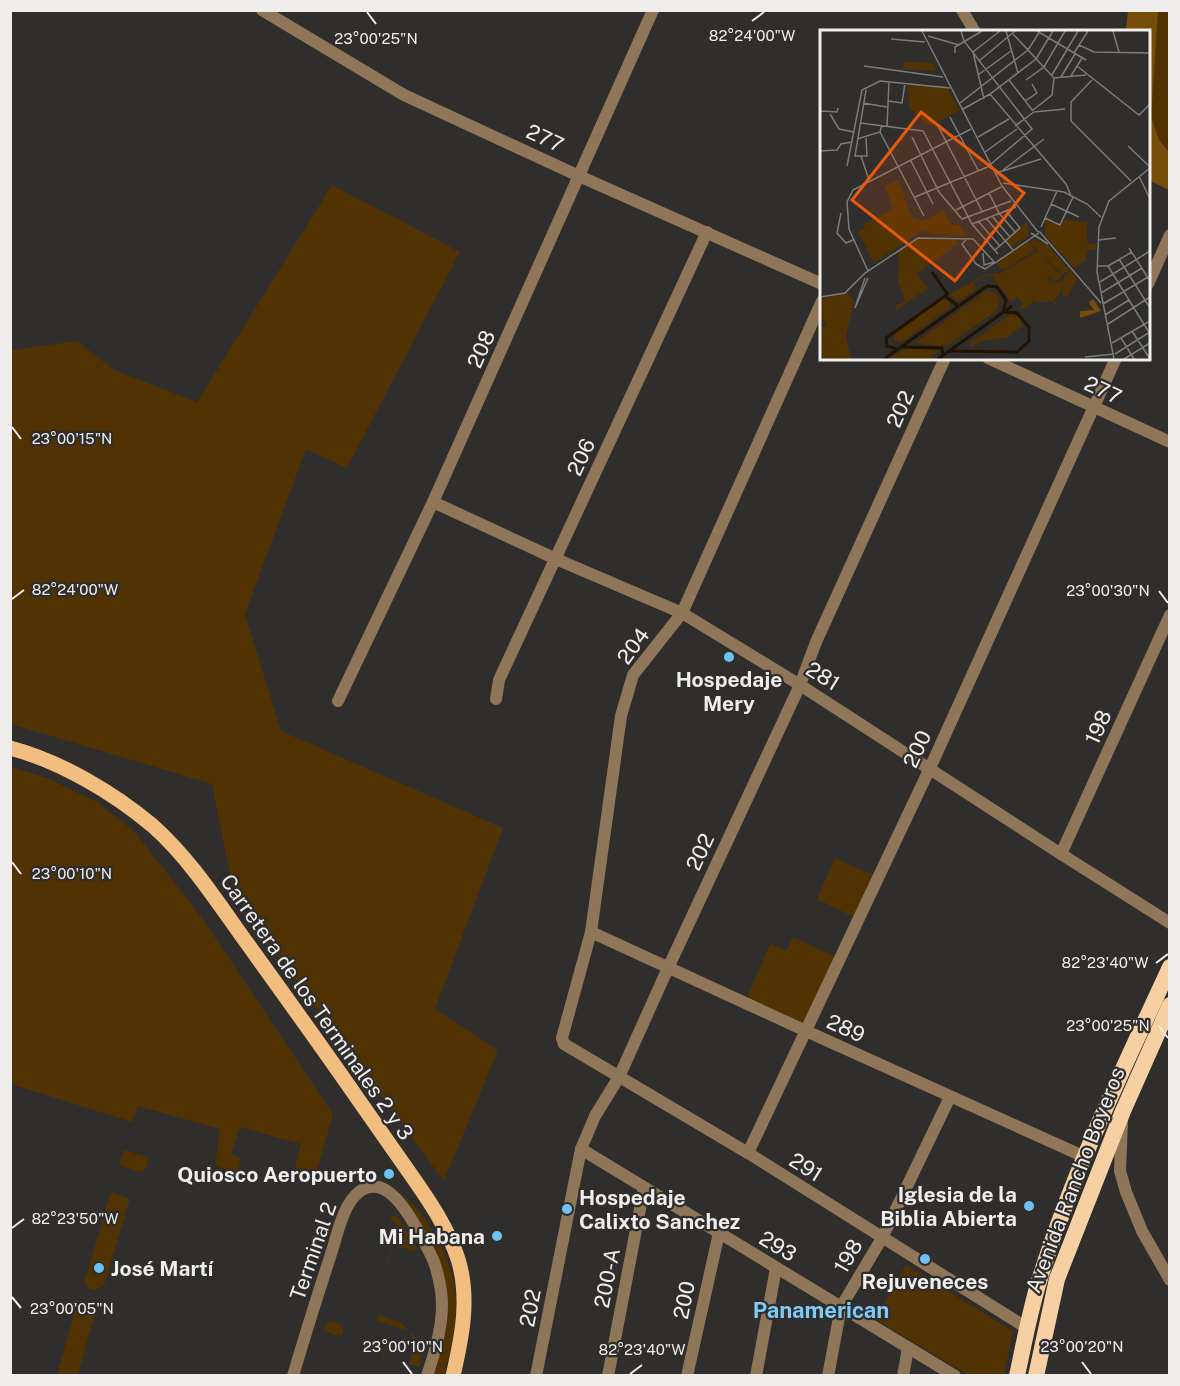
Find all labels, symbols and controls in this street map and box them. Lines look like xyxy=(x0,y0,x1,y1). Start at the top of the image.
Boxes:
text: 82°24'00"W xyxy=(709,27,795,44)
text: 23°00'25"N xyxy=(334,30,418,47)
inset map xyxy=(820,30,1150,360)
street label: 277 xyxy=(522,119,568,157)
street label: 208 xyxy=(462,326,500,372)
street label: 277 xyxy=(1080,371,1126,409)
street label: 202 xyxy=(881,387,919,431)
text: 23°00'15"N xyxy=(32,430,112,447)
street label: 206 xyxy=(562,434,600,480)
text: 82°24'00"W xyxy=(32,581,118,598)
text: 23°00'30"N xyxy=(1066,582,1150,599)
street label: 204 xyxy=(612,623,654,669)
marker: Hospedaje Mery xyxy=(722,650,736,664)
street label: 281 xyxy=(802,656,844,696)
place label: Hospedaje Mery xyxy=(676,667,782,716)
street label: 198 xyxy=(1079,706,1117,748)
street label: 200 xyxy=(898,726,936,772)
street label: 202 xyxy=(681,830,719,874)
text: 23°00'10"N xyxy=(32,865,112,882)
street label: Carretera de los Terminales 2 y 3 xyxy=(215,869,419,1145)
text: 82°23'40"W xyxy=(1062,954,1149,971)
street label: 289 xyxy=(823,1009,869,1047)
text: 23°00'25"N xyxy=(1066,1017,1150,1034)
street label: Avenida Rancho Boyeros xyxy=(1020,1064,1130,1296)
street label: 291 xyxy=(785,1147,827,1187)
place label: Quiosco Aeropuerto xyxy=(177,1162,377,1187)
marker: Quiosco Aeropuerto xyxy=(382,1167,396,1181)
place label: Iglesia de la Biblia Abierta xyxy=(880,1182,1017,1231)
place label: Hospedaje Calixto Sanchez xyxy=(579,1185,740,1234)
street label: Terminal 2 xyxy=(285,1199,341,1303)
marker: Iglesia de la Biblia Abierta xyxy=(1022,1199,1036,1213)
marker: Hospedaje Calixto Sanchez xyxy=(560,1202,574,1216)
text: 82°23'50"W xyxy=(31,1210,119,1227)
place label: Mi Habana xyxy=(378,1224,485,1249)
street label: 293 xyxy=(755,1225,801,1267)
marker: Mi Habana xyxy=(490,1229,504,1243)
street label: 198 xyxy=(828,1235,868,1277)
street label: 200-A xyxy=(589,1246,625,1310)
marker: Rejuveneces xyxy=(918,1252,932,1266)
place label: José Martí xyxy=(111,1256,215,1281)
marker: José Martí xyxy=(92,1261,106,1275)
place label: Rejuveneces xyxy=(862,1269,988,1294)
street label: 200 xyxy=(668,1279,700,1321)
street label: 202 xyxy=(514,1287,546,1329)
district label: Panamerican xyxy=(753,1297,889,1323)
text: 23°00'05"N xyxy=(30,1300,114,1317)
text: 23°00'10"N xyxy=(363,1338,443,1355)
text: 23°00'20"N xyxy=(1040,1338,1124,1355)
text: 82°23'40"W xyxy=(599,1341,686,1358)

